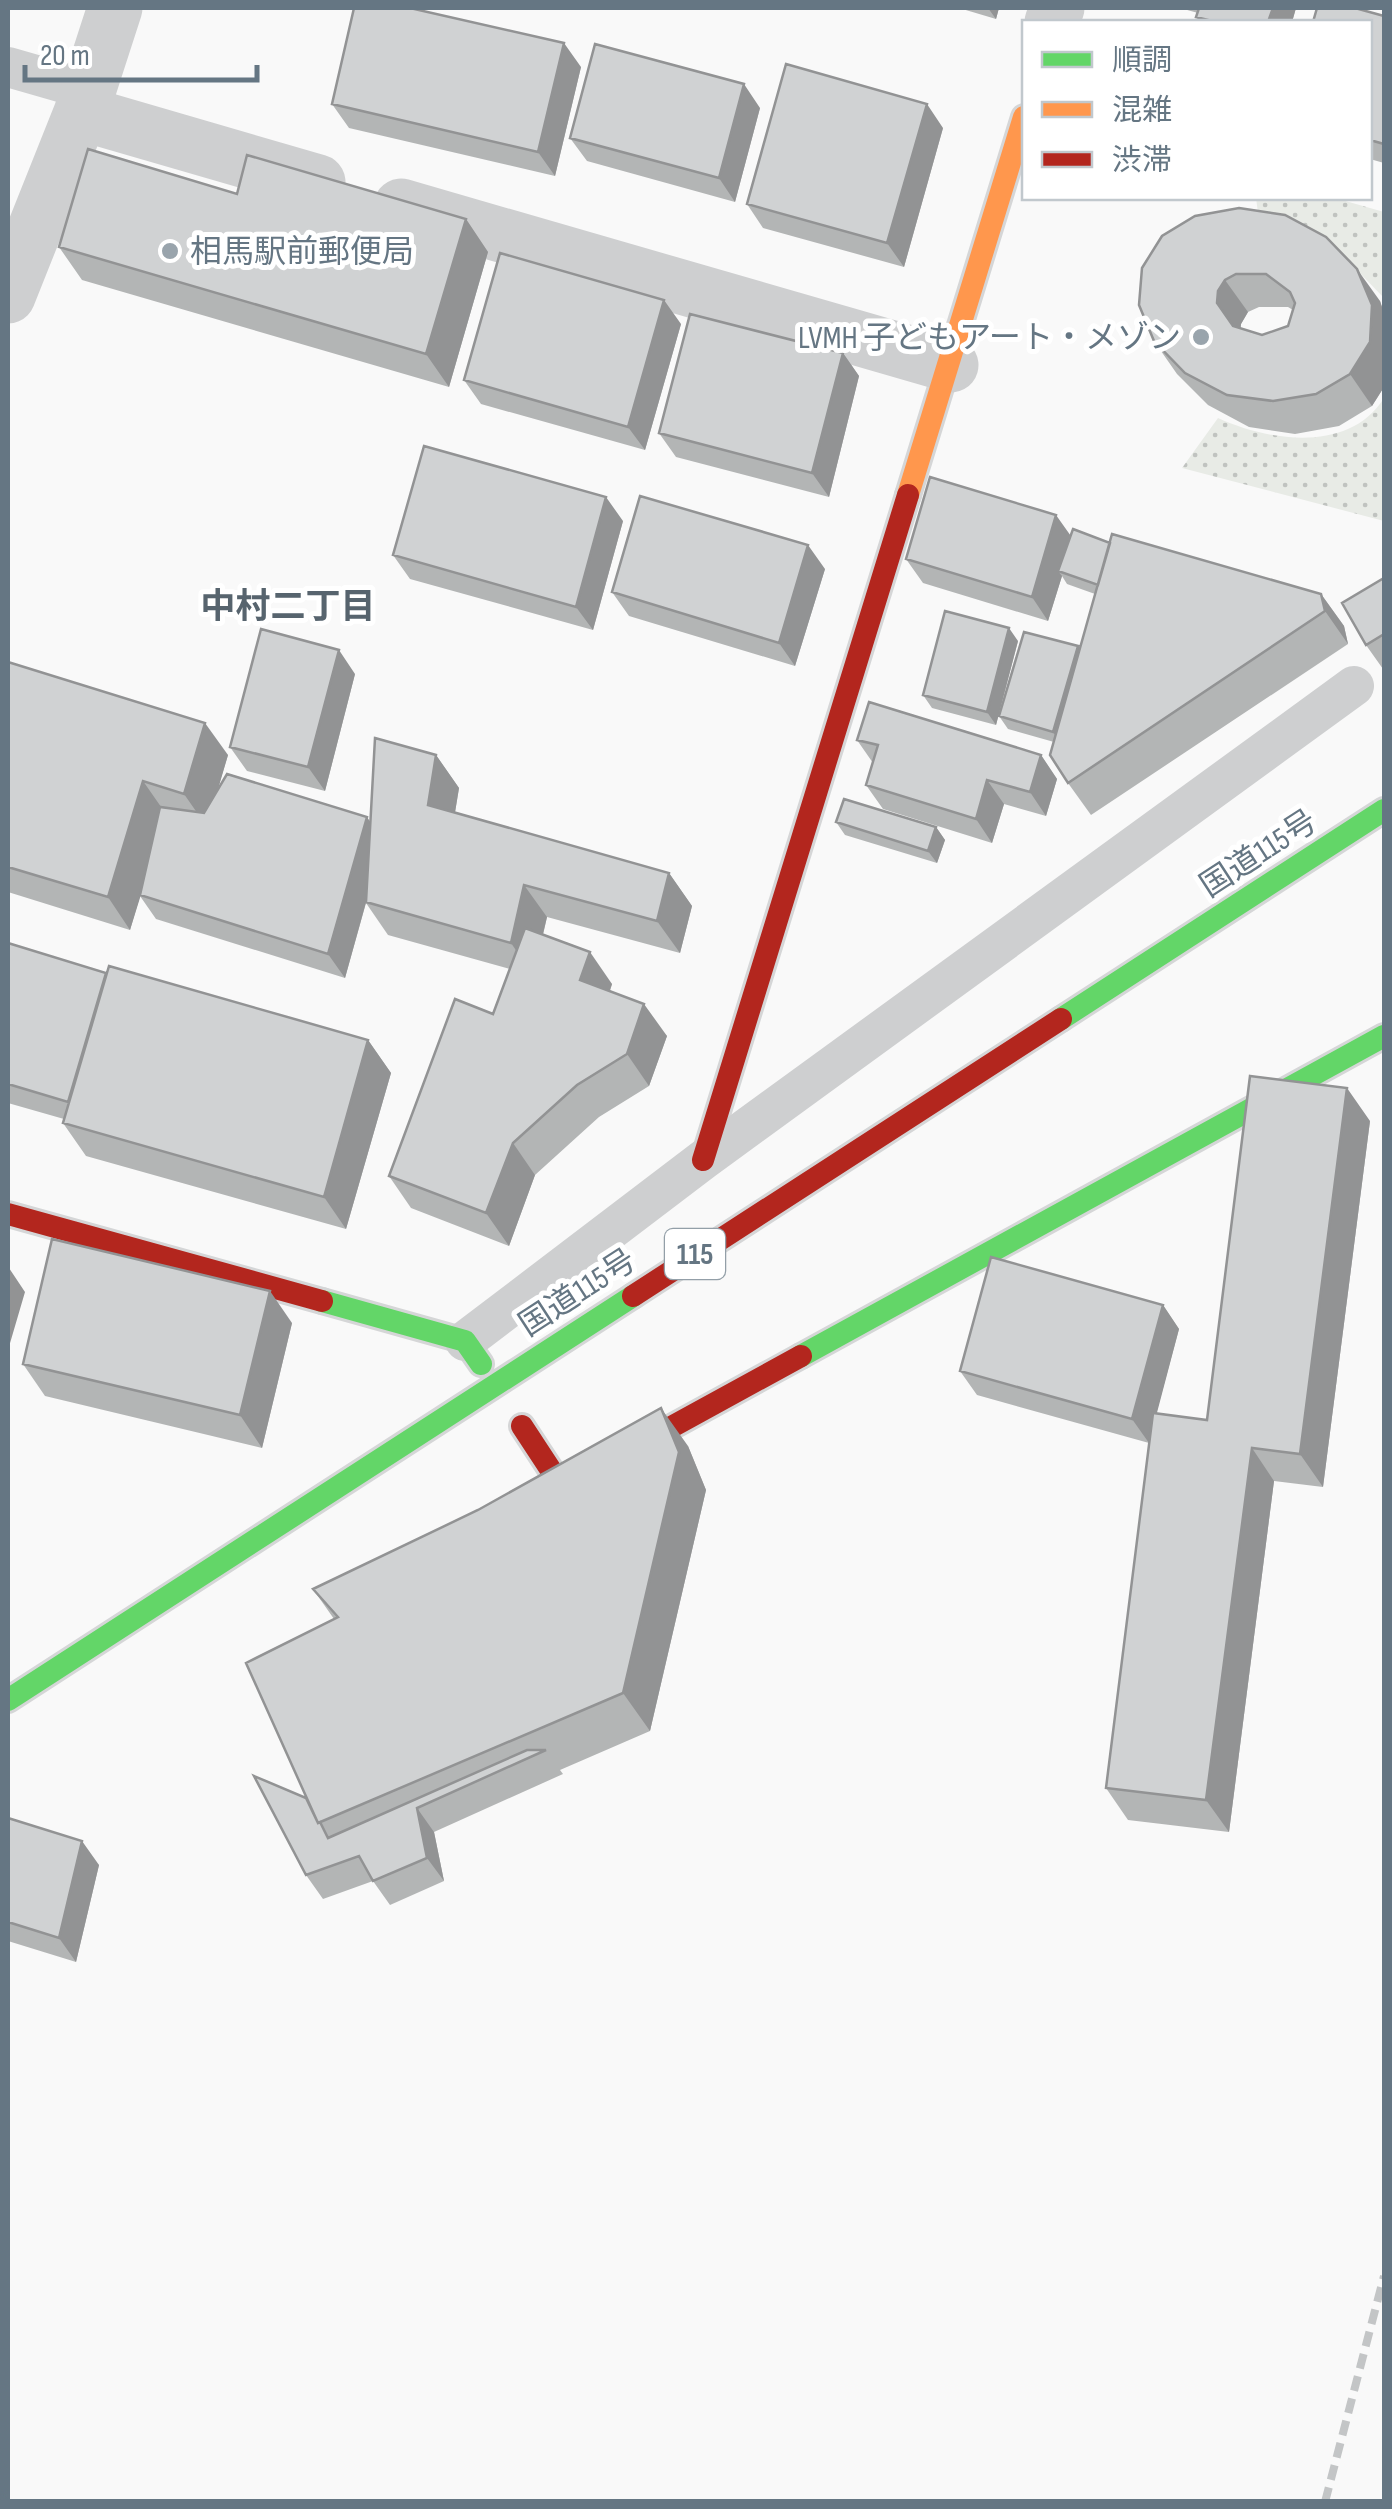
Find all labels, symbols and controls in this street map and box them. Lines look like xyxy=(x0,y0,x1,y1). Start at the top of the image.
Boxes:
scale bar xyxy=(25,20,258,82)
legend xyxy=(1022,20,1372,200)
text: 20 m xyxy=(40,38,90,74)
text: 順調 xyxy=(1112,43,1172,79)
text: 混雑 xyxy=(1112,93,1172,129)
text: 渋滞 xyxy=(1112,143,1172,179)
place label: 相馬駅前郵便局 xyxy=(190,233,414,272)
marker: 相馬駅前郵便局 xyxy=(159,240,181,262)
place label: LVMH 子どもアート・メゾン xyxy=(798,319,1181,358)
marker: LVMH 子どもアート・メゾン xyxy=(1190,326,1212,348)
district label: 中村二丁目 xyxy=(200,586,376,629)
street label: 国道115号 xyxy=(1193,802,1324,906)
road number: 115 xyxy=(665,1229,725,1279)
street label: 国道115号 xyxy=(512,1241,643,1345)

